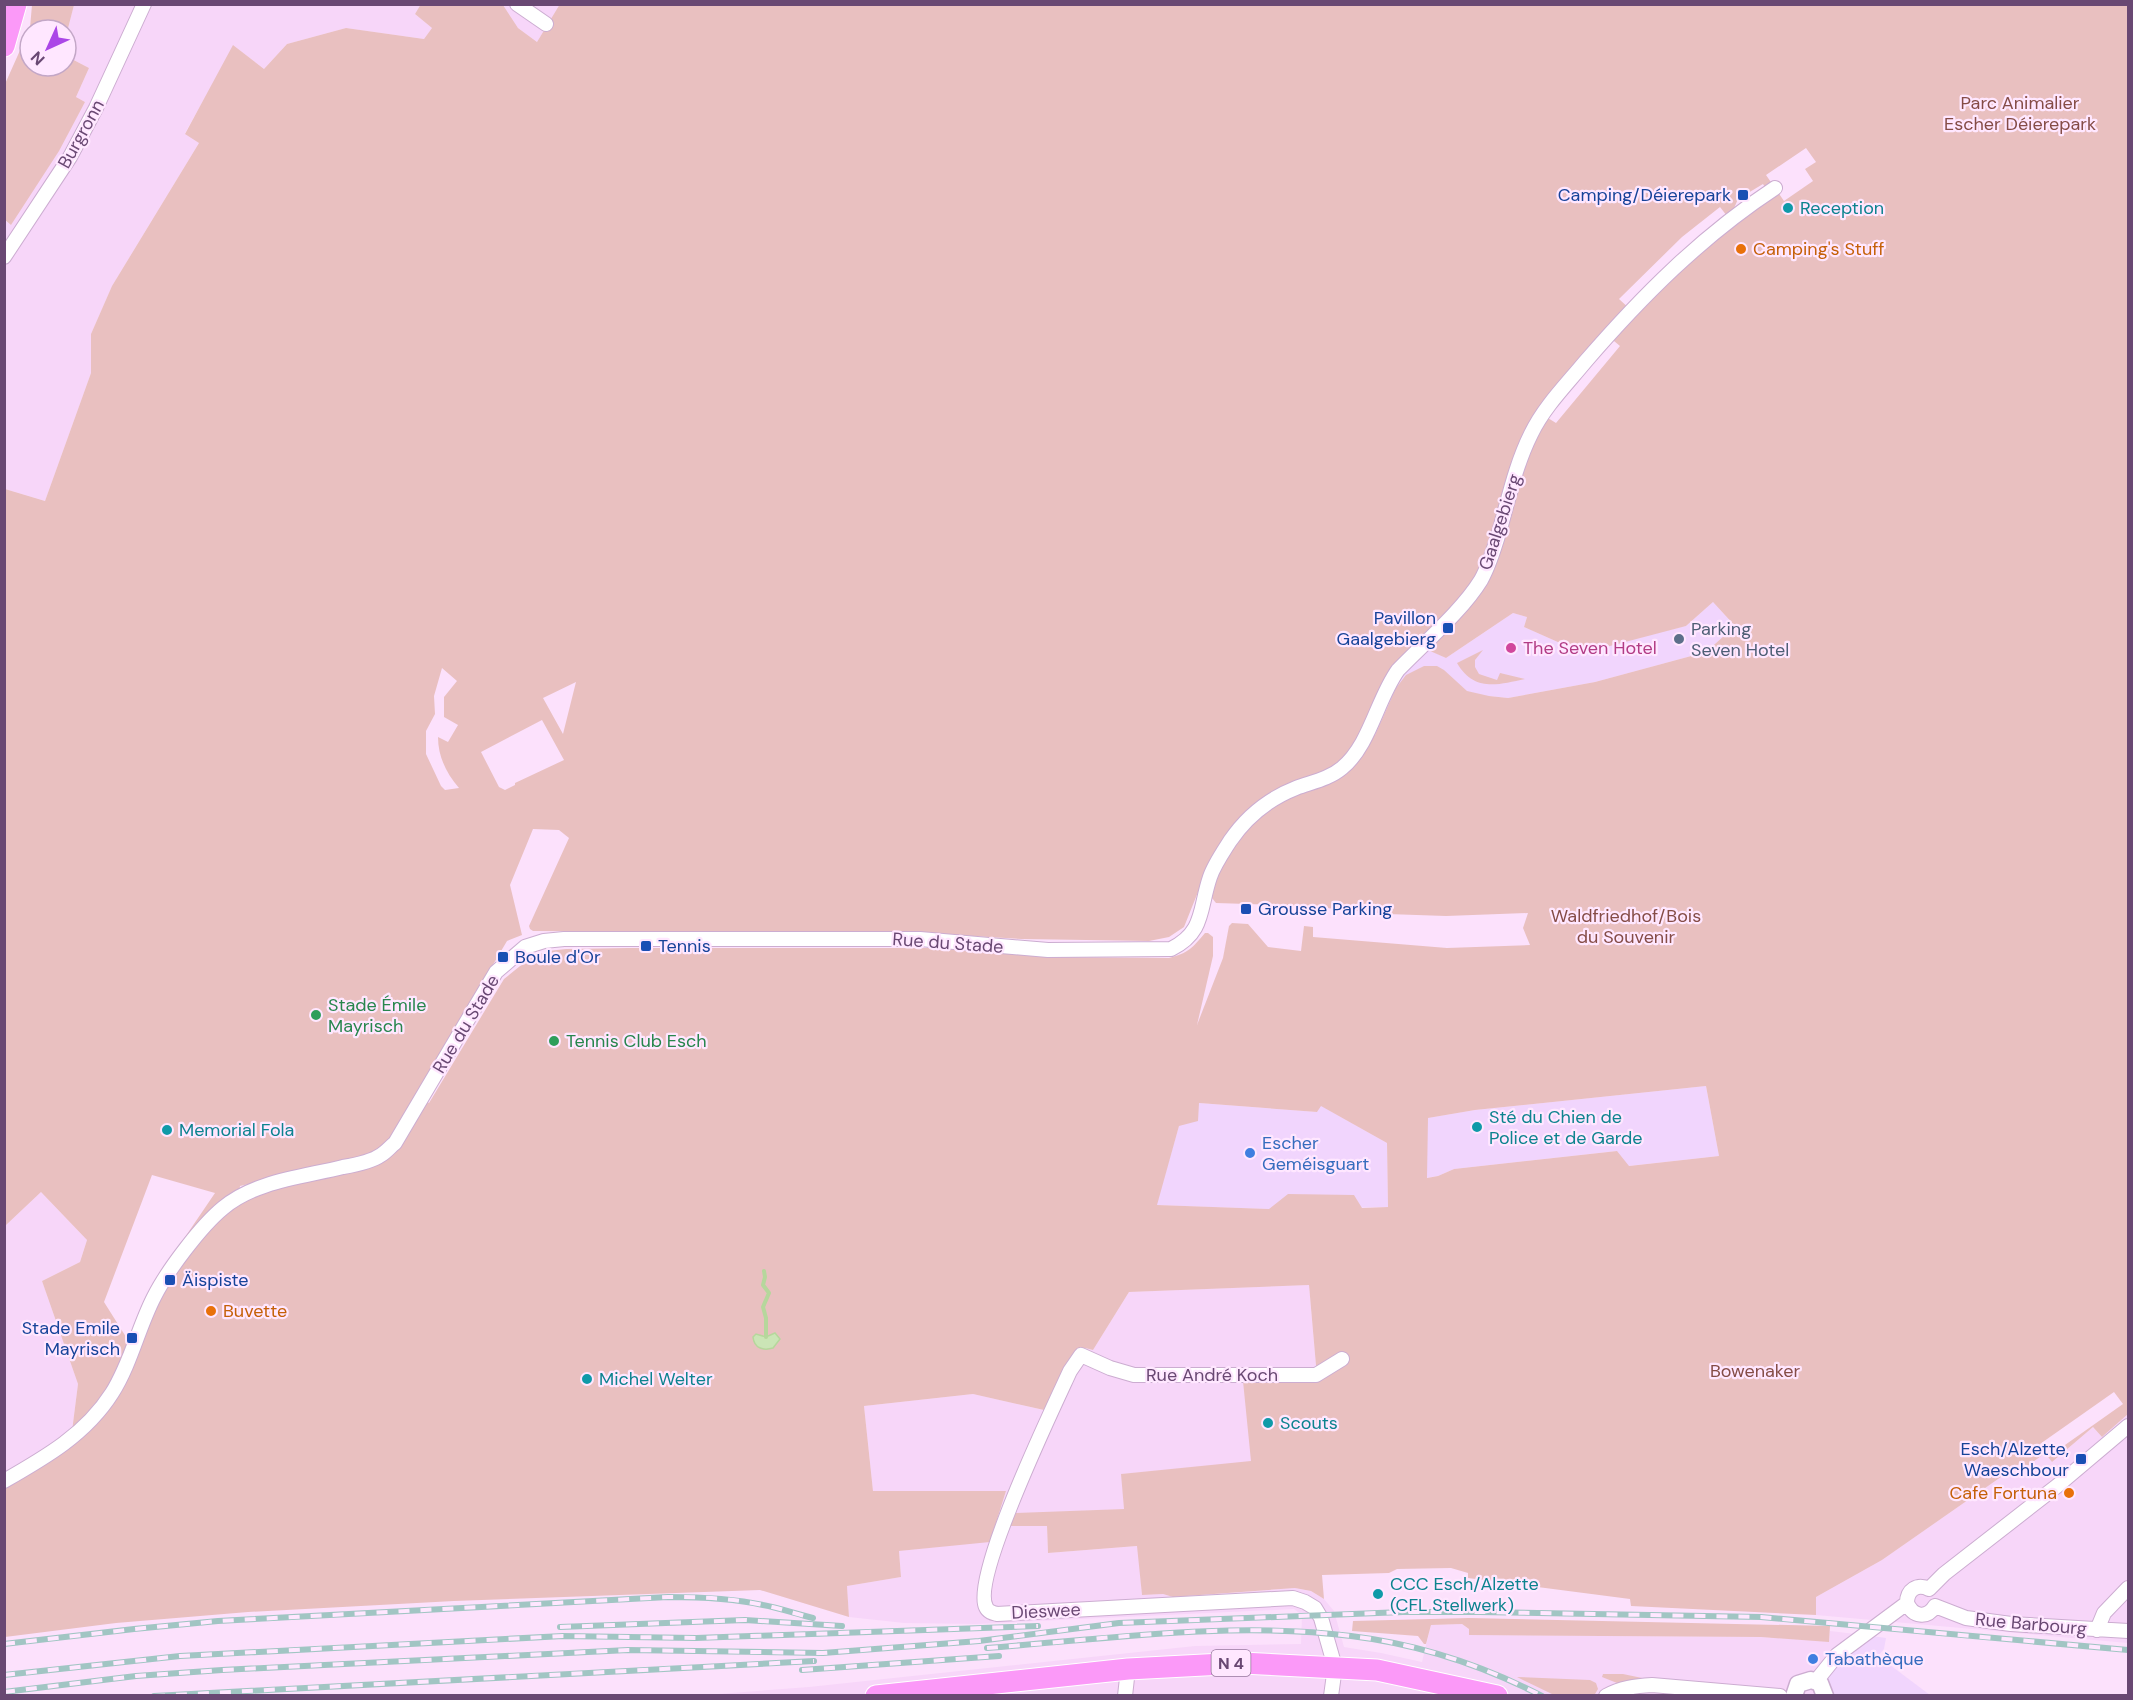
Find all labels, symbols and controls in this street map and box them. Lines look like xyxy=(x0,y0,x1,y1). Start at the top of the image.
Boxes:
north arrow xyxy=(18,18,78,78)
text: N xyxy=(26,47,49,70)
park label: Parc Animalier Escher Déierepark xyxy=(1944,91,2096,136)
street label: Burgronn xyxy=(52,95,110,173)
place label: Camping/Déierepark xyxy=(1558,183,1731,207)
marker: Camping/Déierepark xyxy=(1736,188,1750,202)
place label: Reception xyxy=(1800,196,1884,220)
marker: Reception xyxy=(1781,201,1795,215)
place label: Camping's Stuff xyxy=(1753,237,1884,261)
marker: Camping's Stuff xyxy=(1734,242,1748,256)
street label: Gaalgebierg xyxy=(1473,471,1527,573)
place label: Pavillon Gaalgebierg xyxy=(1337,606,1436,651)
place label: Parking Seven Hotel xyxy=(1691,617,1789,662)
marker: Pavillon Gaalgebierg xyxy=(1441,621,1455,635)
marker: Parking Seven Hotel xyxy=(1672,632,1686,646)
place label: The Seven Hotel xyxy=(1523,636,1657,660)
marker: The Seven Hotel xyxy=(1504,641,1518,655)
place label: Grousse Parking xyxy=(1258,897,1392,921)
marker: Grousse Parking xyxy=(1239,902,1253,916)
park label: Waldfriedhof/Bois du Souvenir xyxy=(1551,904,1701,949)
street label: Rue du Stade xyxy=(892,927,1004,959)
place label: Tennis xyxy=(658,934,711,958)
marker: Tennis xyxy=(639,939,653,953)
place label: Boule d'Or xyxy=(515,945,601,969)
marker: Boule d'Or xyxy=(496,950,510,964)
street label: Rue du Stade xyxy=(427,970,505,1078)
place label: Stade Émile Mayrisch xyxy=(328,993,426,1038)
marker: Stade Émile Mayrisch xyxy=(309,1008,323,1022)
place label: Tennis Club Esch xyxy=(566,1029,707,1053)
marker: Tennis Club Esch xyxy=(547,1034,561,1048)
place label: Sté du Chien de Police et de Garde xyxy=(1489,1105,1643,1150)
place label: Memorial Fola xyxy=(179,1118,294,1142)
marker: Sté du Chien de Police et de Garde xyxy=(1470,1120,1484,1134)
marker: Memorial Fola xyxy=(160,1123,174,1137)
place label: Escher Geméisguart xyxy=(1262,1131,1369,1176)
marker: Escher Geméisguart xyxy=(1243,1146,1257,1160)
place label: Äispiste xyxy=(182,1268,249,1292)
marker: Äispiste xyxy=(163,1273,177,1287)
place label: Buvette xyxy=(223,1299,287,1323)
marker: Buvette xyxy=(204,1304,218,1318)
place label: Stade Emile Mayrisch xyxy=(22,1316,120,1361)
marker: Stade Emile Mayrisch xyxy=(125,1331,139,1345)
park label: Bowenaker xyxy=(1710,1359,1800,1383)
street label: Rue André Koch xyxy=(1146,1363,1278,1387)
place label: Michel Welter xyxy=(599,1367,713,1391)
marker: Michel Welter xyxy=(580,1372,594,1386)
place label: Scouts xyxy=(1280,1411,1338,1435)
marker: Scouts xyxy=(1261,1416,1275,1430)
place label: Esch/Alzette, Waeschbour xyxy=(1961,1437,2069,1482)
marker: Esch/Alzette, Waeschbour xyxy=(2074,1452,2088,1466)
place label: Cafe Fortuna xyxy=(1949,1481,2057,1505)
marker: Cafe Fortuna xyxy=(2062,1486,2076,1500)
place label: CCC Esch/Alzette (CFL Stellwerk) xyxy=(1390,1572,1539,1617)
marker: CCC Esch/Alzette (CFL Stellwerk) xyxy=(1371,1587,1385,1601)
street label: Dieswee xyxy=(1011,1597,1081,1625)
street label: Rue Barbourg xyxy=(1974,1607,2088,1641)
place label: Tabathèque xyxy=(1825,1647,1924,1671)
road number: N 4 xyxy=(1212,1650,1250,1676)
marker: Tabathèque xyxy=(1806,1652,1820,1666)

